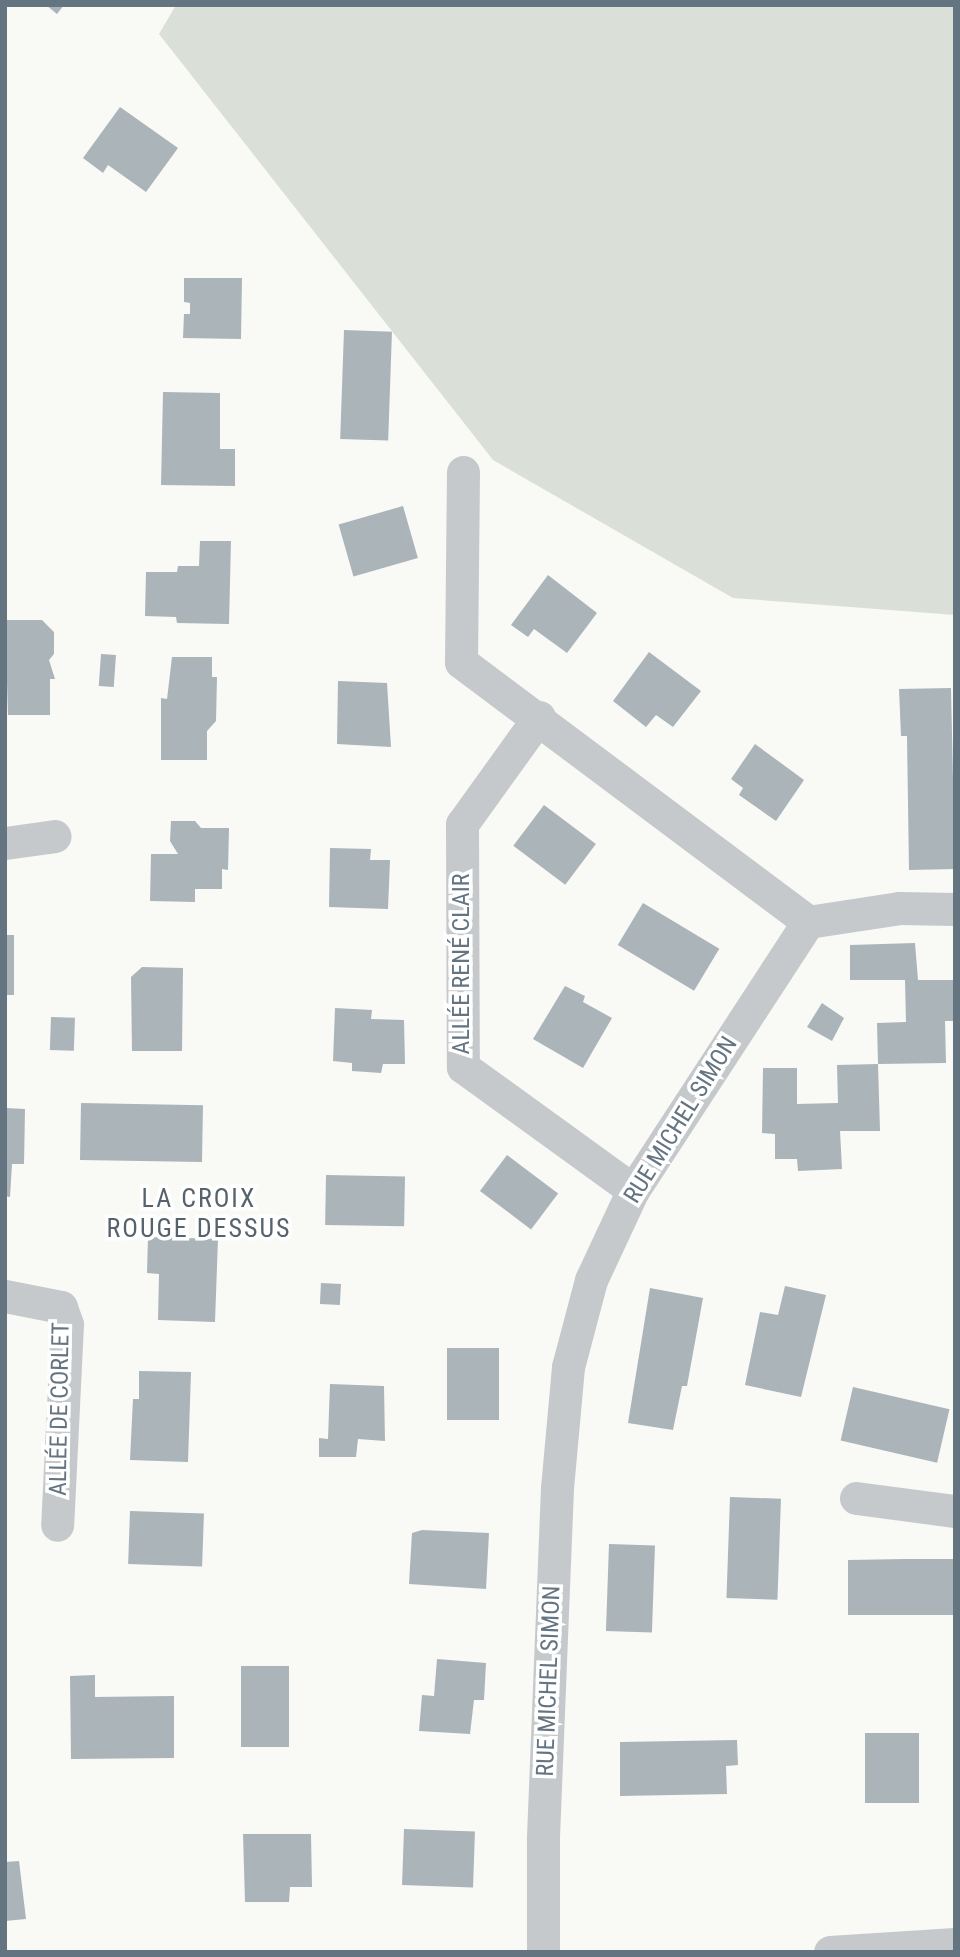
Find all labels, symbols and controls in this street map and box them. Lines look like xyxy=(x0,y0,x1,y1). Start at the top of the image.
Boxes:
street label: ALLÉE RENÉ CLAIR xyxy=(448,874,476,1054)
street label: RUE MICHEL SIMON xyxy=(618,1031,744,1209)
district label: LA CROIX ROUGE DESSUS xyxy=(108,1183,290,1244)
street label: ALLÉE DE CORLET xyxy=(44,1322,76,1496)
street label: RUE MICHEL SIMON xyxy=(531,1585,567,1777)

